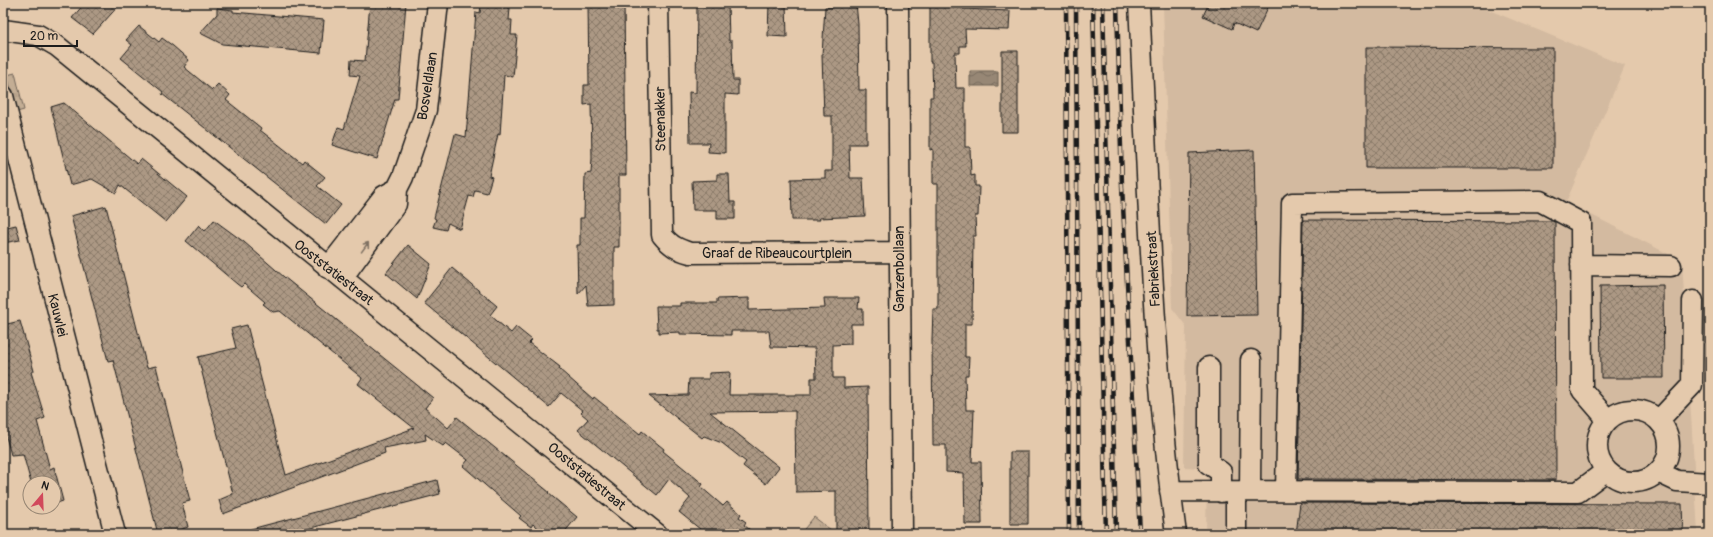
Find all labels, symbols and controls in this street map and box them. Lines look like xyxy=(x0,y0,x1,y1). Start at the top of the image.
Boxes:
scale bar xyxy=(24,22,77,48)
text: 20 m xyxy=(30,29,59,44)
street label: Bosveldlaan xyxy=(414,51,441,121)
street label: Steenakker xyxy=(651,86,670,152)
street label: Ganzenbollaan xyxy=(891,226,908,312)
street label: Fabriekstraat xyxy=(1143,230,1164,308)
street label: Ooststatiestraat xyxy=(290,236,377,309)
one-way arrow xyxy=(361,241,369,252)
street label: Graaf de Ribeaucourtplein xyxy=(702,245,852,262)
street label: Kauwlei xyxy=(44,292,71,339)
street label: Ooststatiestraat xyxy=(544,439,629,514)
north arrow xyxy=(22,475,62,515)
text: N xyxy=(39,479,51,494)

